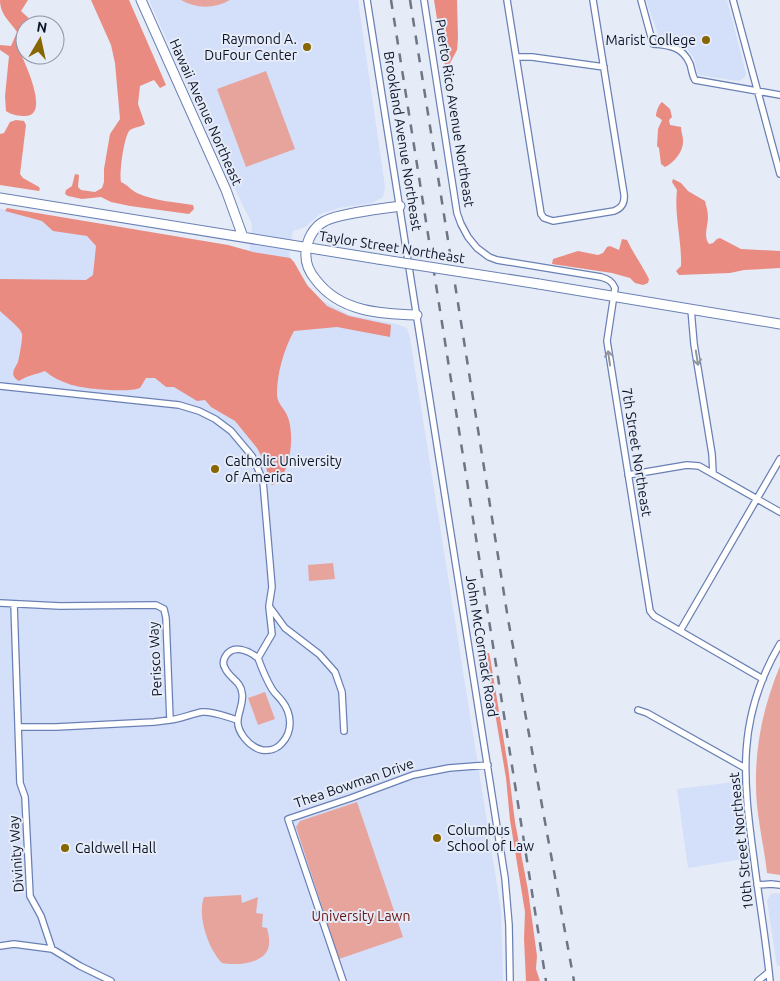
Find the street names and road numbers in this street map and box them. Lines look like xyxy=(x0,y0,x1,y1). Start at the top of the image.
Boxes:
street label: Puerto Rico Avenue Northeast xyxy=(432,18,478,209)
street label: Hawaii Avenue Northeast xyxy=(166,36,246,188)
street label: Brookland Avenue Northeast xyxy=(381,50,425,233)
street label: Taylor Street Northeast xyxy=(318,228,466,267)
street label: 7th Street Northeast xyxy=(619,386,655,518)
street label: John McCormack Road xyxy=(463,574,501,718)
street label: Perisco Way xyxy=(145,621,165,697)
street label: Thea Bowman Drive xyxy=(292,755,416,811)
street label: 10th Street Northeast xyxy=(726,771,756,911)
street label: Divinity Way xyxy=(5,815,27,893)

